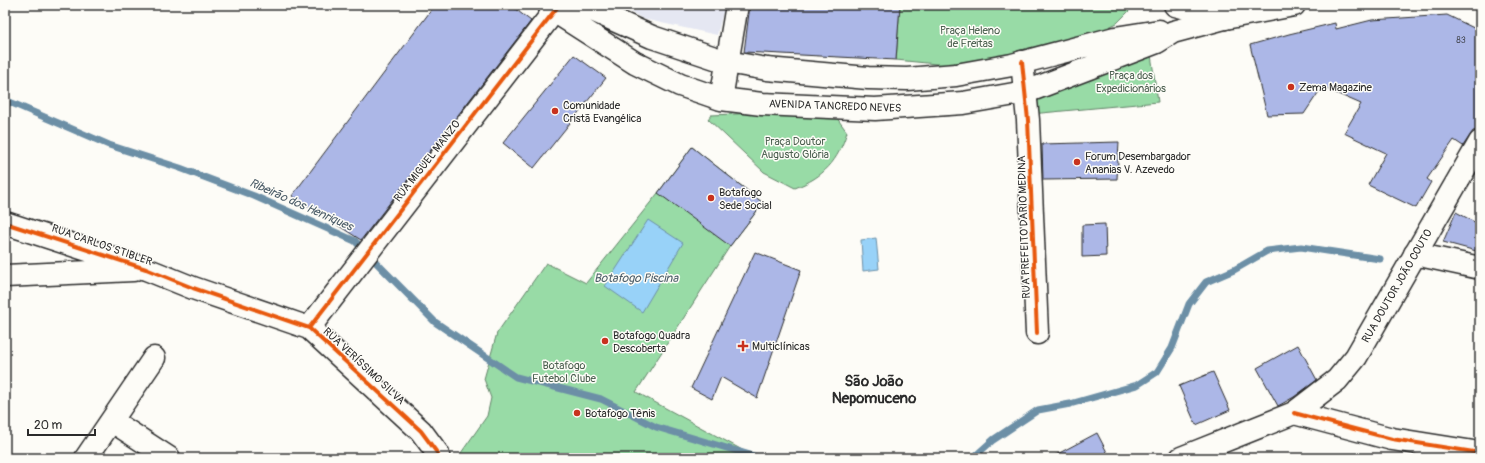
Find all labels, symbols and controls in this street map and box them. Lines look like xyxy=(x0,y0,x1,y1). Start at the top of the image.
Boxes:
park label: Praça Heleno de Freitas xyxy=(940,24,1000,50)
house number: 83 xyxy=(1456,35,1466,46)
park label: Praça dos Expedicionários xyxy=(1096,69,1166,95)
place label: Zema Magazine xyxy=(1299,81,1373,94)
marker: Zema Magazine xyxy=(1286,82,1296,92)
street label: AVENIDA TANCREDO NEVES xyxy=(769,97,901,115)
place label: Comunidade Cristã Evangélica xyxy=(563,99,641,125)
marker: Comunidade Cristã Evangélica xyxy=(550,106,560,116)
street label: RUA MIGUEL MANZO xyxy=(391,118,463,204)
park label: Praça Doutor Augusto Glória xyxy=(761,135,829,161)
place label: Forum Desembargador Ananias V. Azevedo xyxy=(1085,150,1191,176)
street label: RUA PREFEITO DARIO MEDINA xyxy=(1015,155,1033,299)
marker: Forum Desembargador Ananias V. Azevedo xyxy=(1072,157,1082,167)
water label: Ribeirão dos Henriques xyxy=(247,175,356,235)
place label: Botafogo Sede Social xyxy=(719,186,772,212)
marker: Botafogo Sede Social xyxy=(706,193,716,203)
street label: RUA CARLOS STIBLER xyxy=(50,222,154,268)
street label: RUA DOUTOR JOÃO COUTO xyxy=(1359,227,1435,345)
water label: Botafogo Piscina xyxy=(594,271,679,286)
street label: RUA VERÍSSIMO SILVA xyxy=(321,325,407,407)
place label: Botafogo Quadra Descoberta xyxy=(613,329,690,355)
marker: Botafogo Quadra Descoberta xyxy=(600,336,610,346)
marker: Multiclínicas xyxy=(737,340,749,352)
place label: Multiclínicas xyxy=(752,340,810,353)
park label: Botafogo Futebol Clube xyxy=(532,359,597,385)
district label: São João Nepomuceno xyxy=(832,372,916,408)
place label: Botafogo Tênis xyxy=(585,407,655,420)
marker: Botafogo Tênis xyxy=(572,408,582,418)
scale bar xyxy=(28,411,95,437)
text: 20 m xyxy=(34,418,63,433)

